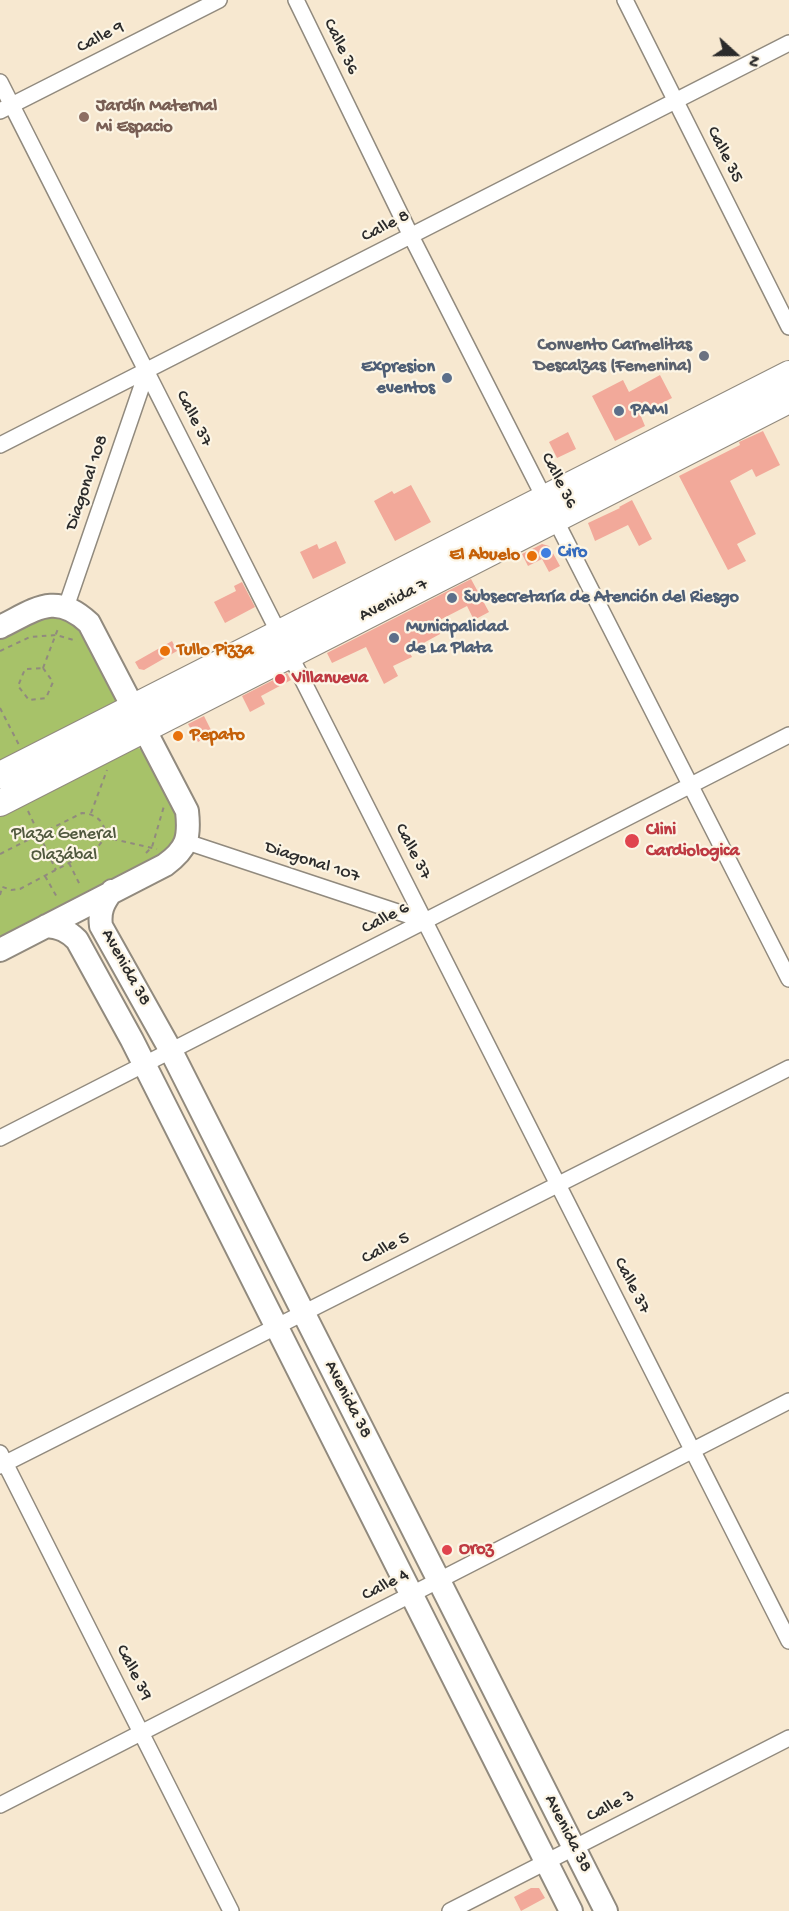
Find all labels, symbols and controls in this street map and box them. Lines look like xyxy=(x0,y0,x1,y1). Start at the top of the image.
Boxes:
street label: Calle 36 xyxy=(317,15,363,79)
street label: Calle 9 xyxy=(74,17,128,59)
north arrow xyxy=(705,24,765,84)
text: N xyxy=(742,52,763,69)
place label: Jardín Maternal Mi Espacio xyxy=(96,96,217,138)
marker: Jardín Maternal Mi Espacio xyxy=(77,110,91,124)
street label: Calle 35 xyxy=(701,123,747,187)
street label: Calle 8 xyxy=(358,206,414,248)
place label: Convento Carmelitas Descalzas (Femenina) xyxy=(534,335,692,378)
marker: Convento Carmelitas Descalzas (Femenina) xyxy=(697,349,711,363)
place label: Expresion eventos xyxy=(361,357,435,400)
marker: Expresion eventos xyxy=(440,371,454,385)
street label: Calle 37 xyxy=(170,387,216,451)
place label: PAMI xyxy=(631,400,668,422)
marker: PAMI xyxy=(612,404,626,418)
street label: Diagonal 108 xyxy=(62,433,114,533)
street label: Calle 36 xyxy=(535,450,581,512)
place label: Ciro xyxy=(558,542,587,564)
place label: El Abuelo xyxy=(449,545,520,567)
marker: Ciro xyxy=(539,546,553,560)
marker: El Abuelo xyxy=(525,549,539,563)
street label: Avenida 7 xyxy=(356,574,432,628)
place label: Subsecretaría de Atención del Riesgo xyxy=(464,587,739,609)
marker: Subsecretaría de Atención del Riesgo xyxy=(445,591,459,605)
place label: Municipalidad de La Plata xyxy=(406,617,507,660)
marker: Municipalidad de La Plata xyxy=(387,631,401,645)
place label: Tullo Pizza xyxy=(177,640,254,662)
marker: Tullo Pizza xyxy=(158,644,172,658)
place label: Villanueva xyxy=(292,668,368,690)
marker: Villanueva xyxy=(273,672,287,686)
place label: Pepato xyxy=(190,725,245,747)
marker: Pepato xyxy=(171,729,185,743)
street label: Calle 37 xyxy=(389,820,435,884)
place label: Clini Cardiologica xyxy=(646,820,739,862)
park label: Plaza General Olazábal xyxy=(12,824,116,866)
marker: Clini Cardiologica xyxy=(623,832,641,850)
street label: Diagonal 107 xyxy=(262,837,362,889)
street label: Calle 6 xyxy=(359,898,413,940)
street label: Avenida 38 xyxy=(95,926,155,1010)
street label: Calle 5 xyxy=(359,1228,413,1270)
street label: Calle 37 xyxy=(608,1254,654,1318)
street label: Avenida 38 xyxy=(318,1358,376,1442)
place label: Oroz xyxy=(459,1539,493,1561)
marker: Oroz xyxy=(440,1543,454,1557)
street label: Calle 4 xyxy=(359,1565,413,1607)
street label: Calle 39 xyxy=(110,1642,156,1704)
street label: Calle 3 xyxy=(584,1786,638,1828)
street label: Avenida 38 xyxy=(538,1792,596,1876)

